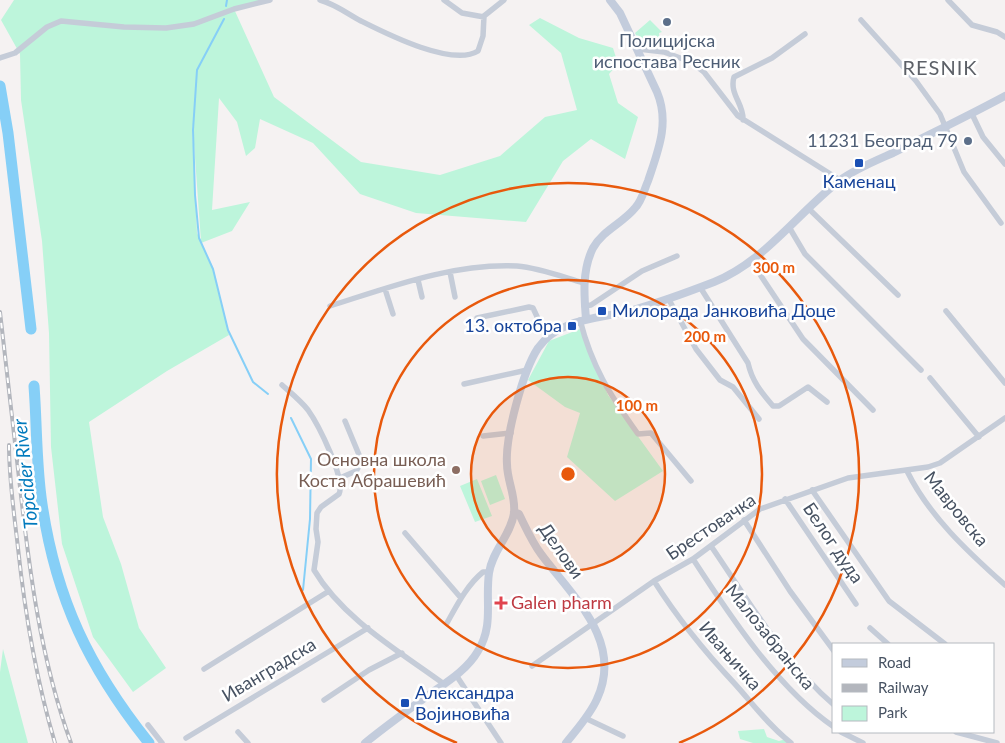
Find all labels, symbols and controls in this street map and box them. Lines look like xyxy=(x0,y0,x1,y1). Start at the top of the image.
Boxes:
marker: Полицијска испостава Ресник xyxy=(661,16,673,28)
place label: Полицијска испостава Ресник xyxy=(594,29,741,72)
district label: RESNIK xyxy=(902,55,978,79)
place label: 11231 Београд 79 xyxy=(807,129,958,151)
marker: 11231 Београд 79 xyxy=(962,135,974,147)
marker: Каменац xyxy=(853,157,865,169)
place label: Каменац xyxy=(822,170,896,192)
text: 300 m xyxy=(753,258,795,276)
place label: Милорада Јанковића Доце xyxy=(612,299,836,321)
marker: Милорада Јанковића Доце xyxy=(596,305,608,317)
place label: 13. октобра xyxy=(464,314,562,336)
marker: 13. октобра xyxy=(566,320,578,332)
text: 200 m xyxy=(684,327,726,345)
text: 100 m xyxy=(616,396,658,414)
water label: Topcider River xyxy=(7,417,42,530)
place label: Основна школа Коста Абрашевић xyxy=(298,448,446,491)
marker: Основна школа Коста Абрашевић xyxy=(450,464,462,476)
centre of rings xyxy=(559,465,577,483)
street label: Мавровска xyxy=(920,466,994,550)
street label: Брестовачка xyxy=(661,488,760,564)
street label: Белог дуда xyxy=(799,498,869,587)
street label: Делови xyxy=(535,518,589,583)
street label: Малозабранска xyxy=(721,579,820,694)
place label: Galen pharm xyxy=(511,591,612,613)
marker: Galen pharm xyxy=(495,597,507,609)
street label: Ивањичка xyxy=(695,616,767,694)
street label: Иванградска xyxy=(217,632,320,706)
legend xyxy=(832,643,995,733)
text: Road xyxy=(878,653,911,671)
text: Railway xyxy=(878,678,929,696)
place label: Александра Војиновића xyxy=(415,681,514,724)
marker: Александра Војиновића xyxy=(399,697,411,709)
text: Park xyxy=(878,703,908,721)

